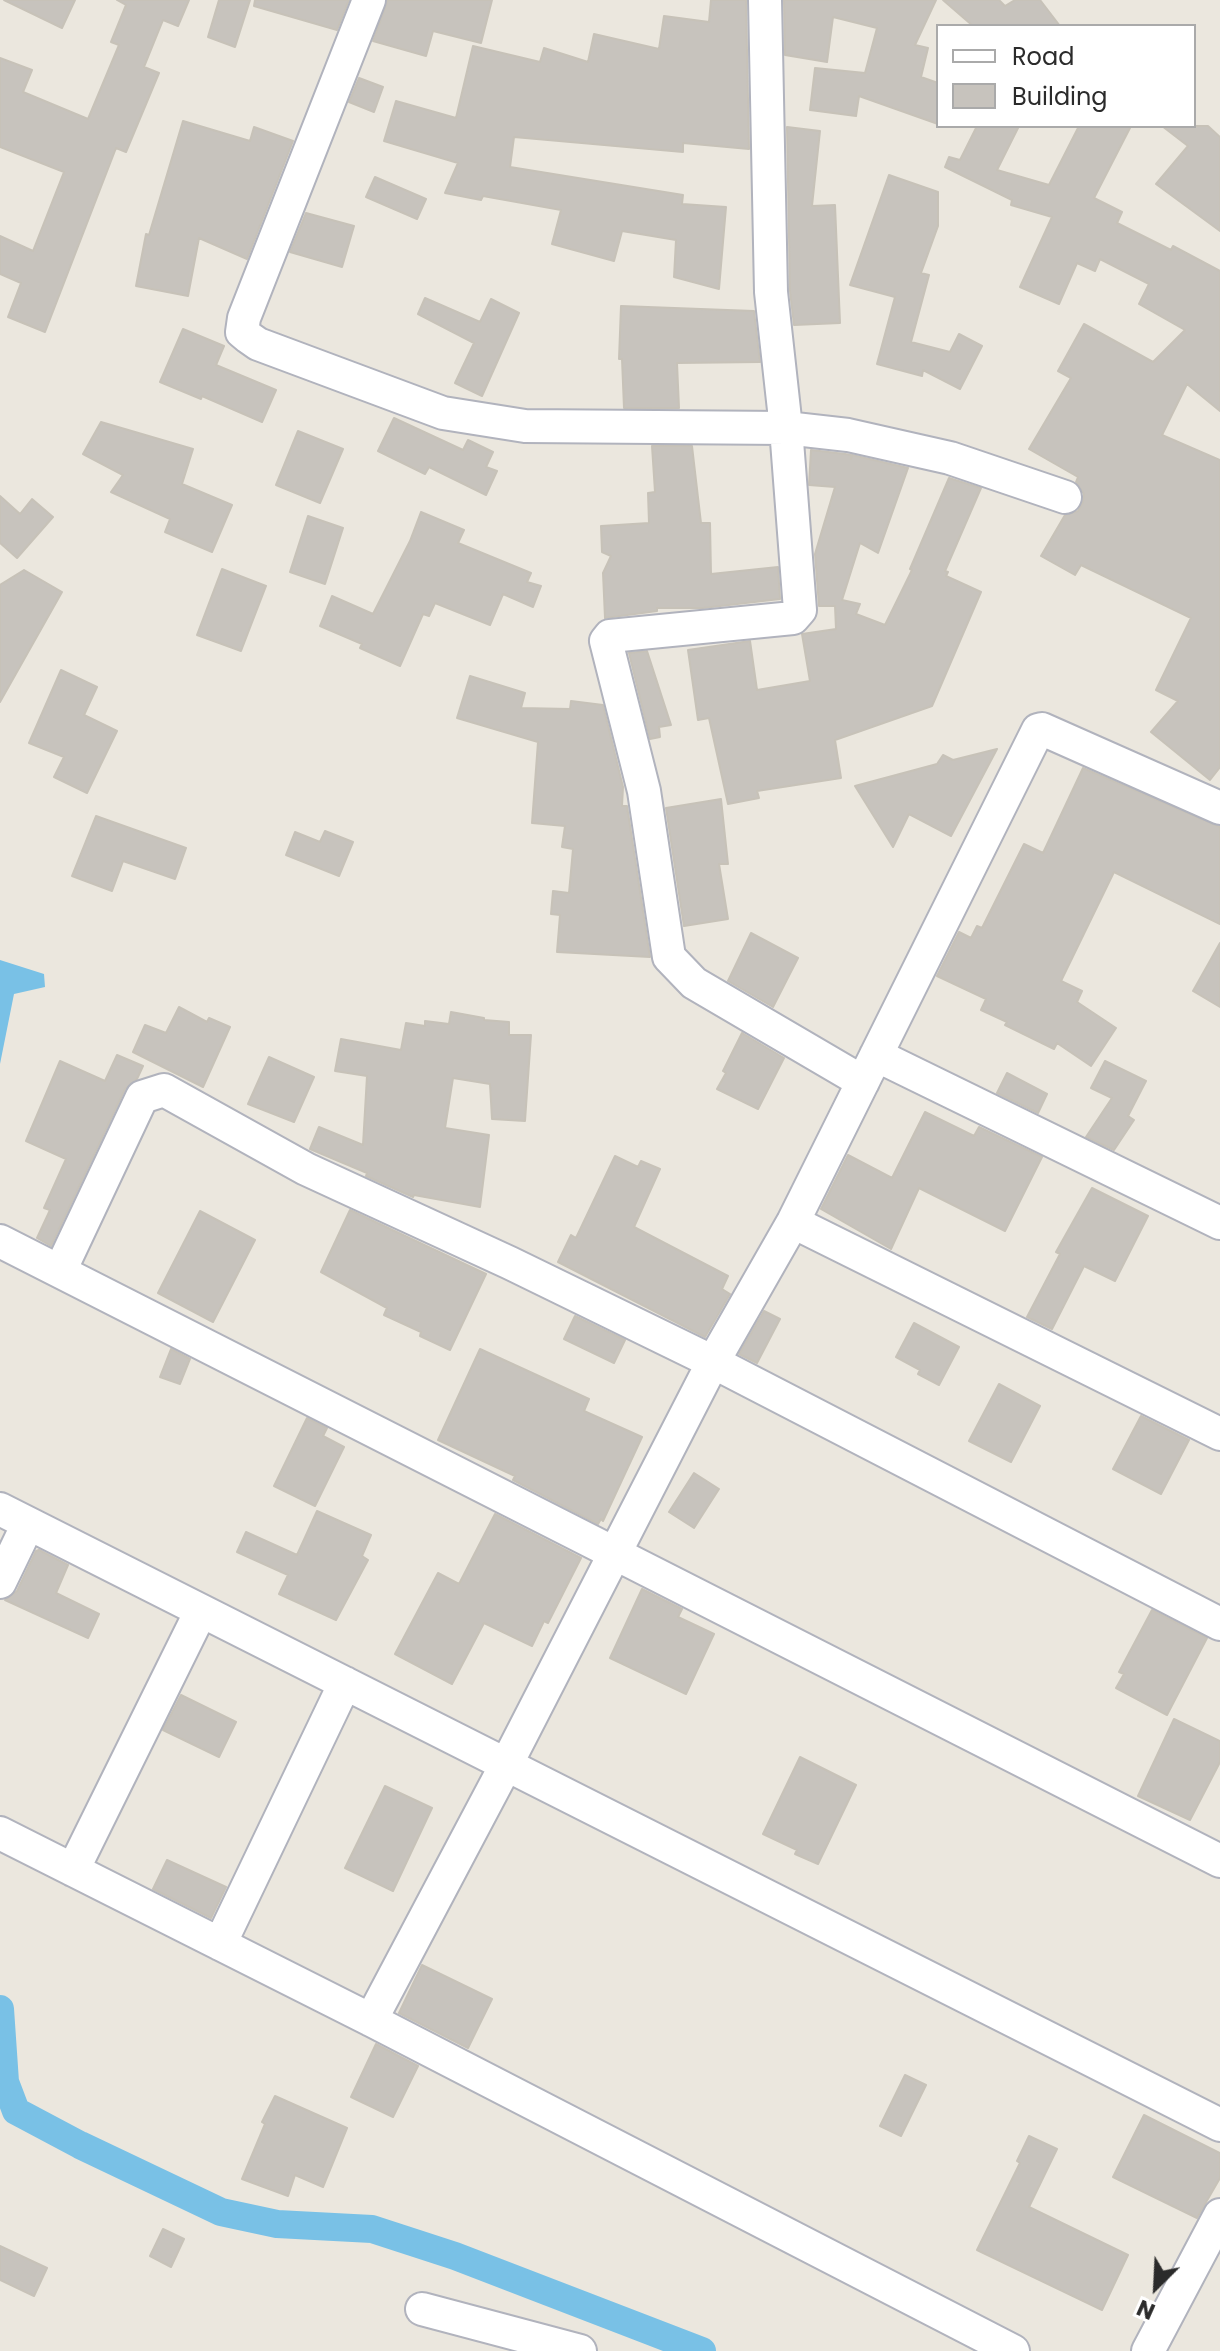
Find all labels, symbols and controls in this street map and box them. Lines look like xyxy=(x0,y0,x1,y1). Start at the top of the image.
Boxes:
legend xyxy=(936,24,1196,128)
text: Road xyxy=(1012,40,1074,73)
text: Building xyxy=(1012,80,1108,113)
north arrow xyxy=(1116,2247,1196,2327)
text: N xyxy=(1132,2292,1160,2327)

